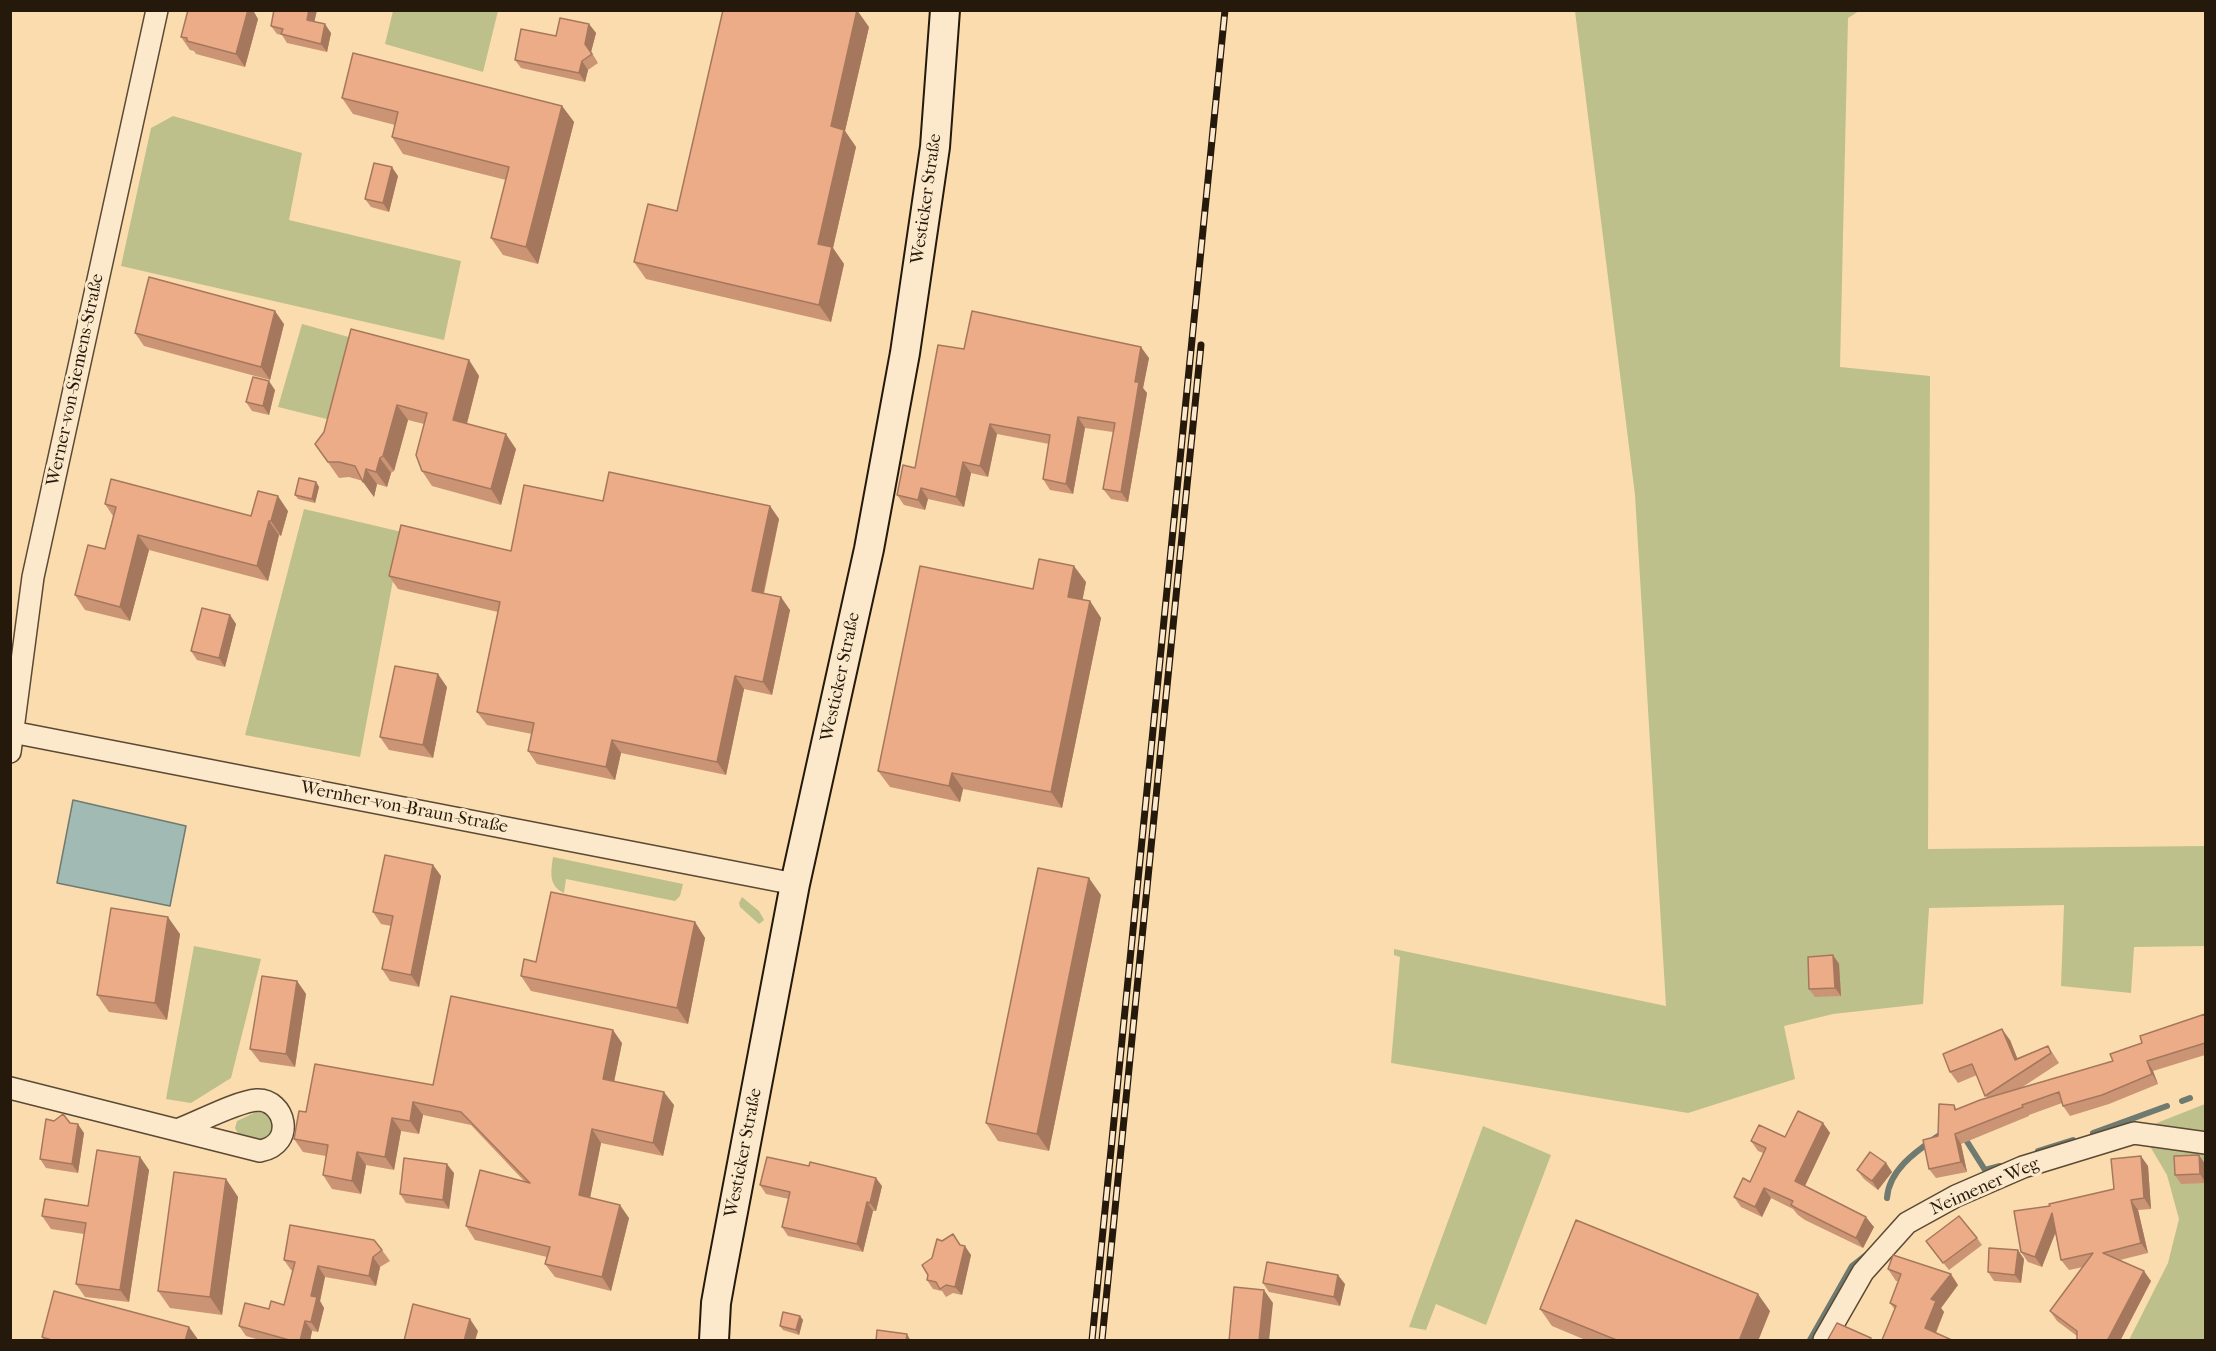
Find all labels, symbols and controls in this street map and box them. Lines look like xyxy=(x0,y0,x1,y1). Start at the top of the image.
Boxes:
street label: Westicker Straße xyxy=(907,132,947,266)
street label: Werner-von-Siemens-Straße xyxy=(43,272,109,488)
street label: Westicker Straße xyxy=(817,610,865,744)
street label: Wernher-von-Braun-Straße xyxy=(298,777,510,839)
street label: Westicker Straße xyxy=(721,1086,767,1220)
street label: Neimener Weg xyxy=(1927,1153,2043,1221)

